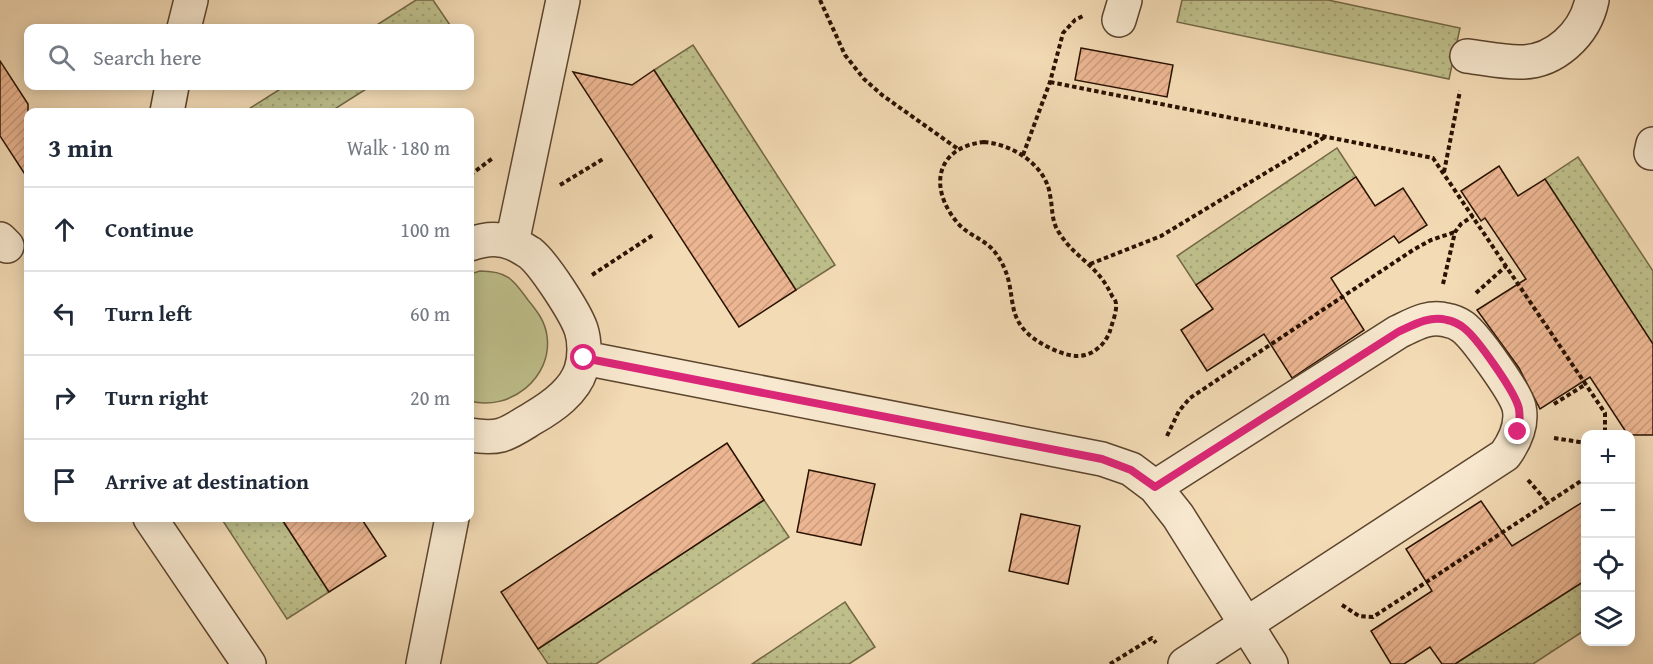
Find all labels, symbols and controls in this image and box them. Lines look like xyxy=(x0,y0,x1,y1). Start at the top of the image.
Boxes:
search box xyxy=(24,24,474,90)
icon: search xyxy=(45,41,78,74)
text: Search here xyxy=(93,41,202,73)
text: 3 min xyxy=(48,128,113,167)
text: Walk · 180 m xyxy=(347,133,450,162)
icon: ahead xyxy=(48,213,81,246)
text: Continue xyxy=(105,213,194,245)
text: 100 m xyxy=(400,215,450,244)
icon: left xyxy=(48,297,81,330)
text: Turn left xyxy=(105,297,192,329)
text: 60 m xyxy=(410,299,450,328)
route start xyxy=(570,344,596,370)
icon: right xyxy=(48,381,81,414)
text: Turn right xyxy=(105,381,208,413)
text: 20 m xyxy=(410,383,450,412)
route end xyxy=(1504,418,1530,444)
map controls xyxy=(1581,430,1635,646)
button: + xyxy=(1581,430,1635,484)
icon: arrive xyxy=(48,465,81,498)
text: Arrive at destination xyxy=(105,465,309,497)
button: − xyxy=(1581,484,1635,538)
button: locate xyxy=(1581,538,1635,592)
button: layers xyxy=(1581,592,1635,646)

